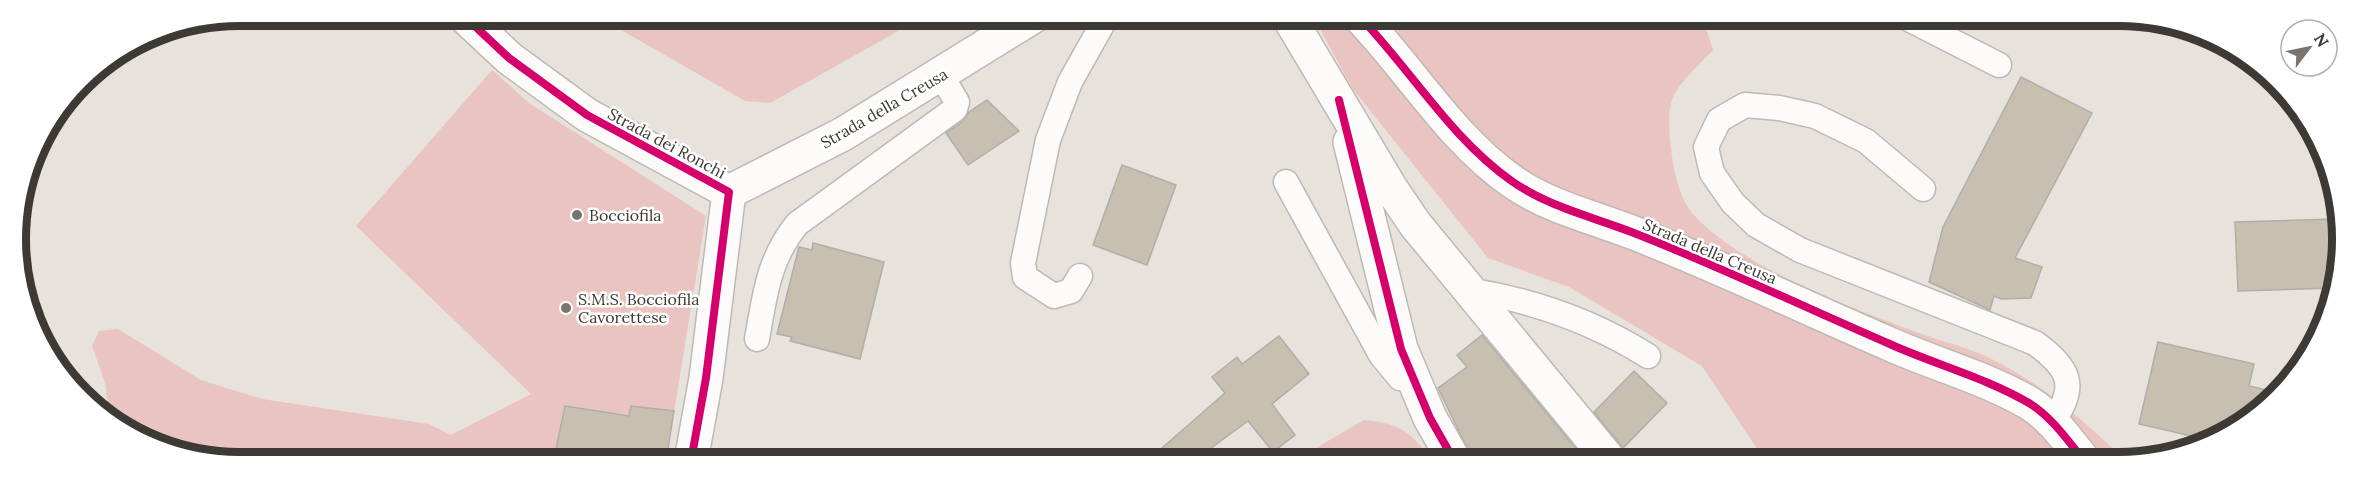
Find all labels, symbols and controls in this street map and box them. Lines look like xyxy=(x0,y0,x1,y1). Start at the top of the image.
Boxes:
north arrow xyxy=(2279,18,2339,78)
text: N xyxy=(2310,30,2333,51)
street label: Strada della Creusa xyxy=(817,63,951,153)
street label: Strada dei Ronchi xyxy=(605,103,729,183)
place label: Bocciofila xyxy=(589,205,662,225)
marker: Bocciofila xyxy=(570,208,584,222)
street label: Strada della Creusa xyxy=(1640,214,1780,288)
place label: S.M.S. Bocciofila Cavorettese xyxy=(578,289,699,327)
marker: S.M.S. Bocciofila Cavorettese xyxy=(559,301,573,315)

